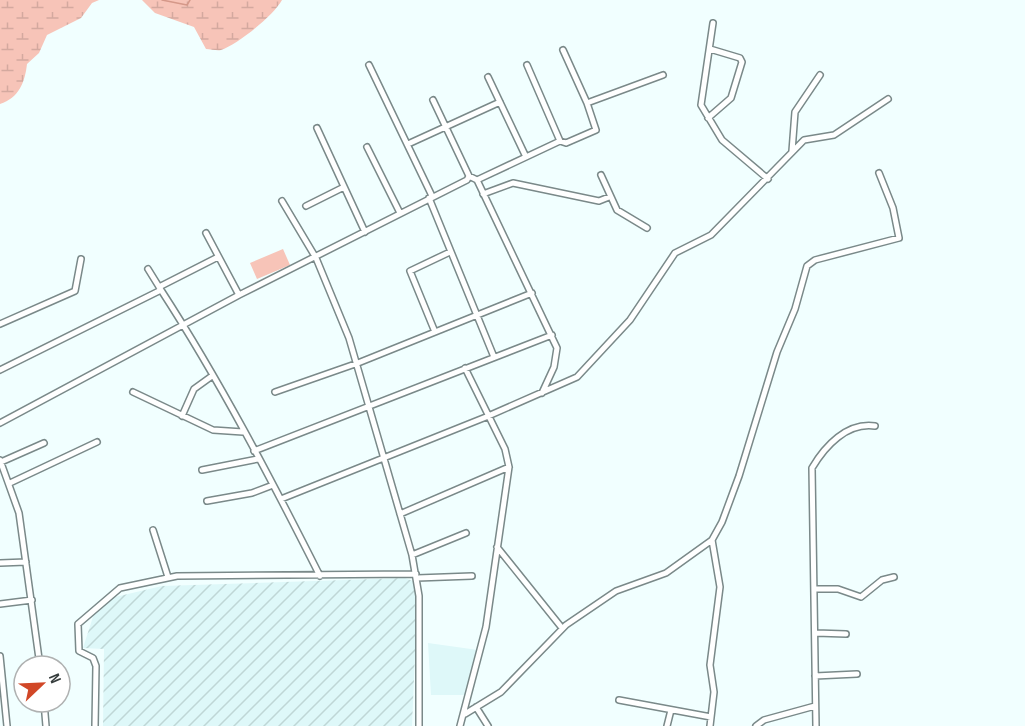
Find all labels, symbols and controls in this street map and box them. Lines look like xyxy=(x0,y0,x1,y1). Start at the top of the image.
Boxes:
north arrow xyxy=(12,654,72,714)
text: N xyxy=(44,671,65,686)

